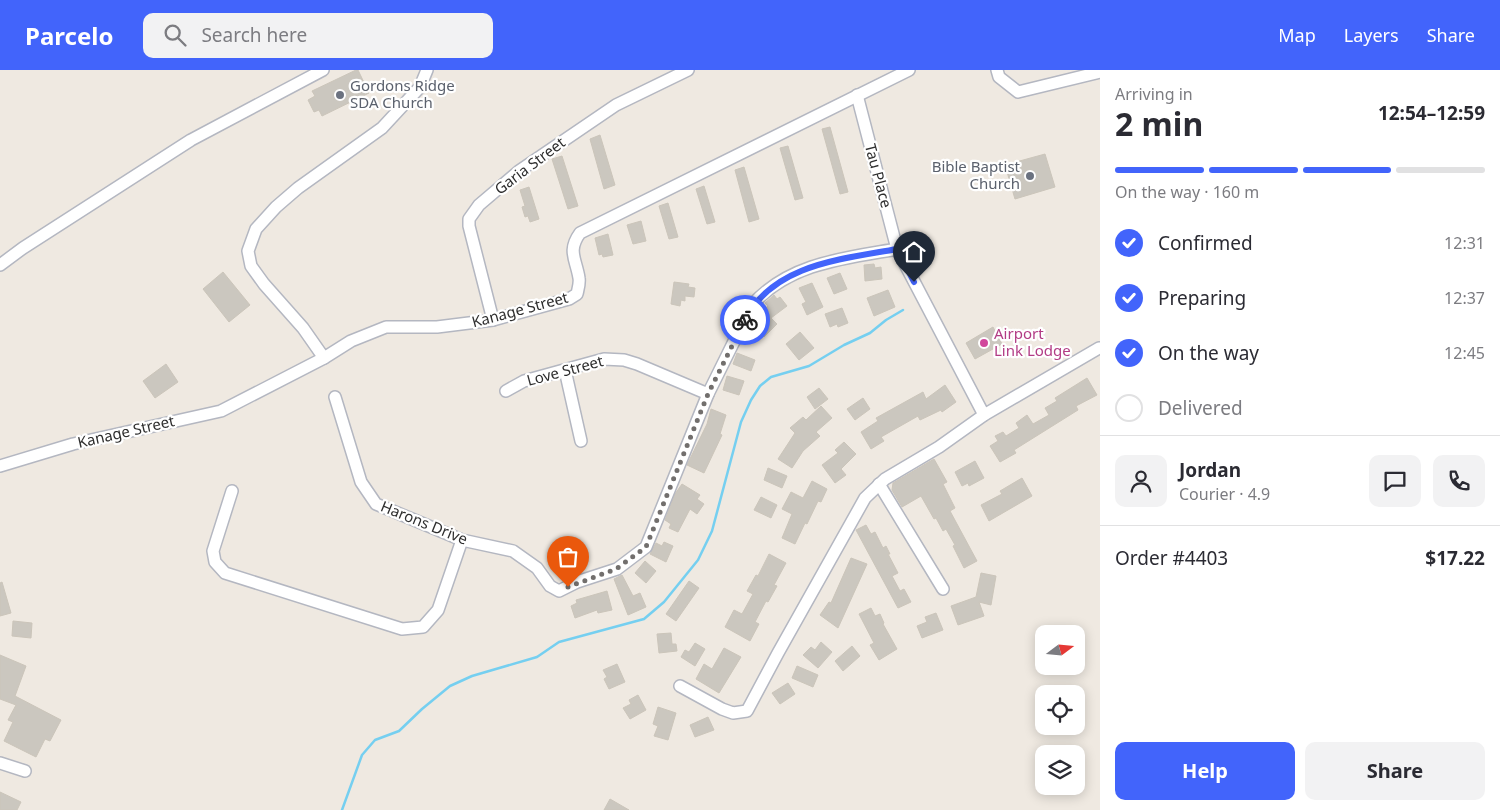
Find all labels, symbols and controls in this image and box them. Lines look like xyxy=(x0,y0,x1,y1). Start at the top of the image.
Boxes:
search box xyxy=(143,13,493,58)
text: Parcelo xyxy=(25,19,113,52)
icon: search xyxy=(161,21,189,49)
text: Search here xyxy=(201,22,307,48)
text: Map xyxy=(1278,23,1316,47)
text: Layers xyxy=(1344,23,1399,47)
text: Share xyxy=(1427,23,1475,47)
place label: Gordons Ridge SDA Church xyxy=(350,75,455,112)
text: Arriving in xyxy=(1115,83,1193,105)
marker: Gordons Ridge SDA Church xyxy=(334,89,346,101)
text: 12:54–12:59 xyxy=(1378,100,1485,126)
text: 2 min xyxy=(1115,102,1203,145)
street label: Garia Street xyxy=(490,132,569,198)
street label: Tau Place xyxy=(861,141,897,210)
place label: Bible Baptist Church xyxy=(932,156,1021,193)
marker: Bible Baptist Church xyxy=(1024,170,1036,182)
text: On the way · 160 m xyxy=(1115,181,1259,203)
icon: check xyxy=(1115,229,1143,257)
text: Confirmed xyxy=(1158,230,1253,256)
pin xyxy=(893,231,935,282)
text: 12:31 xyxy=(1444,232,1485,254)
icon: home xyxy=(900,238,928,266)
icon: check xyxy=(1115,284,1143,312)
text: Preparing xyxy=(1158,285,1246,311)
street label: Kanage Street xyxy=(469,286,571,331)
text: 12:37 xyxy=(1444,287,1485,309)
courier xyxy=(720,295,770,345)
icon: bike xyxy=(731,306,759,334)
place label: Airport Link Lodge xyxy=(994,323,1071,360)
marker: Airport Link Lodge xyxy=(978,337,990,349)
icon: check xyxy=(1115,339,1143,367)
text: On the way xyxy=(1158,340,1259,366)
text: 12:45 xyxy=(1444,342,1485,364)
street label: Love Street xyxy=(524,350,606,390)
text: Delivered xyxy=(1158,395,1243,421)
street label: Kanage Street xyxy=(75,410,177,452)
button: person xyxy=(1115,455,1167,507)
button: chat xyxy=(1369,455,1421,507)
button: phone xyxy=(1433,455,1485,507)
text: Jordan xyxy=(1179,457,1241,483)
text: Courier · 4.9 xyxy=(1179,483,1270,505)
street label: Harons Drive xyxy=(378,496,471,549)
pin xyxy=(547,536,589,587)
icon: bag xyxy=(554,543,582,571)
text: Order #4403 xyxy=(1115,545,1228,571)
text: $17.22 xyxy=(1425,545,1485,571)
north arrow xyxy=(1035,625,1085,675)
map controls xyxy=(1035,625,1085,795)
button: locate xyxy=(1035,685,1085,735)
button: Help xyxy=(1115,742,1295,800)
button: Share xyxy=(1305,742,1485,800)
button: layers xyxy=(1035,745,1085,795)

